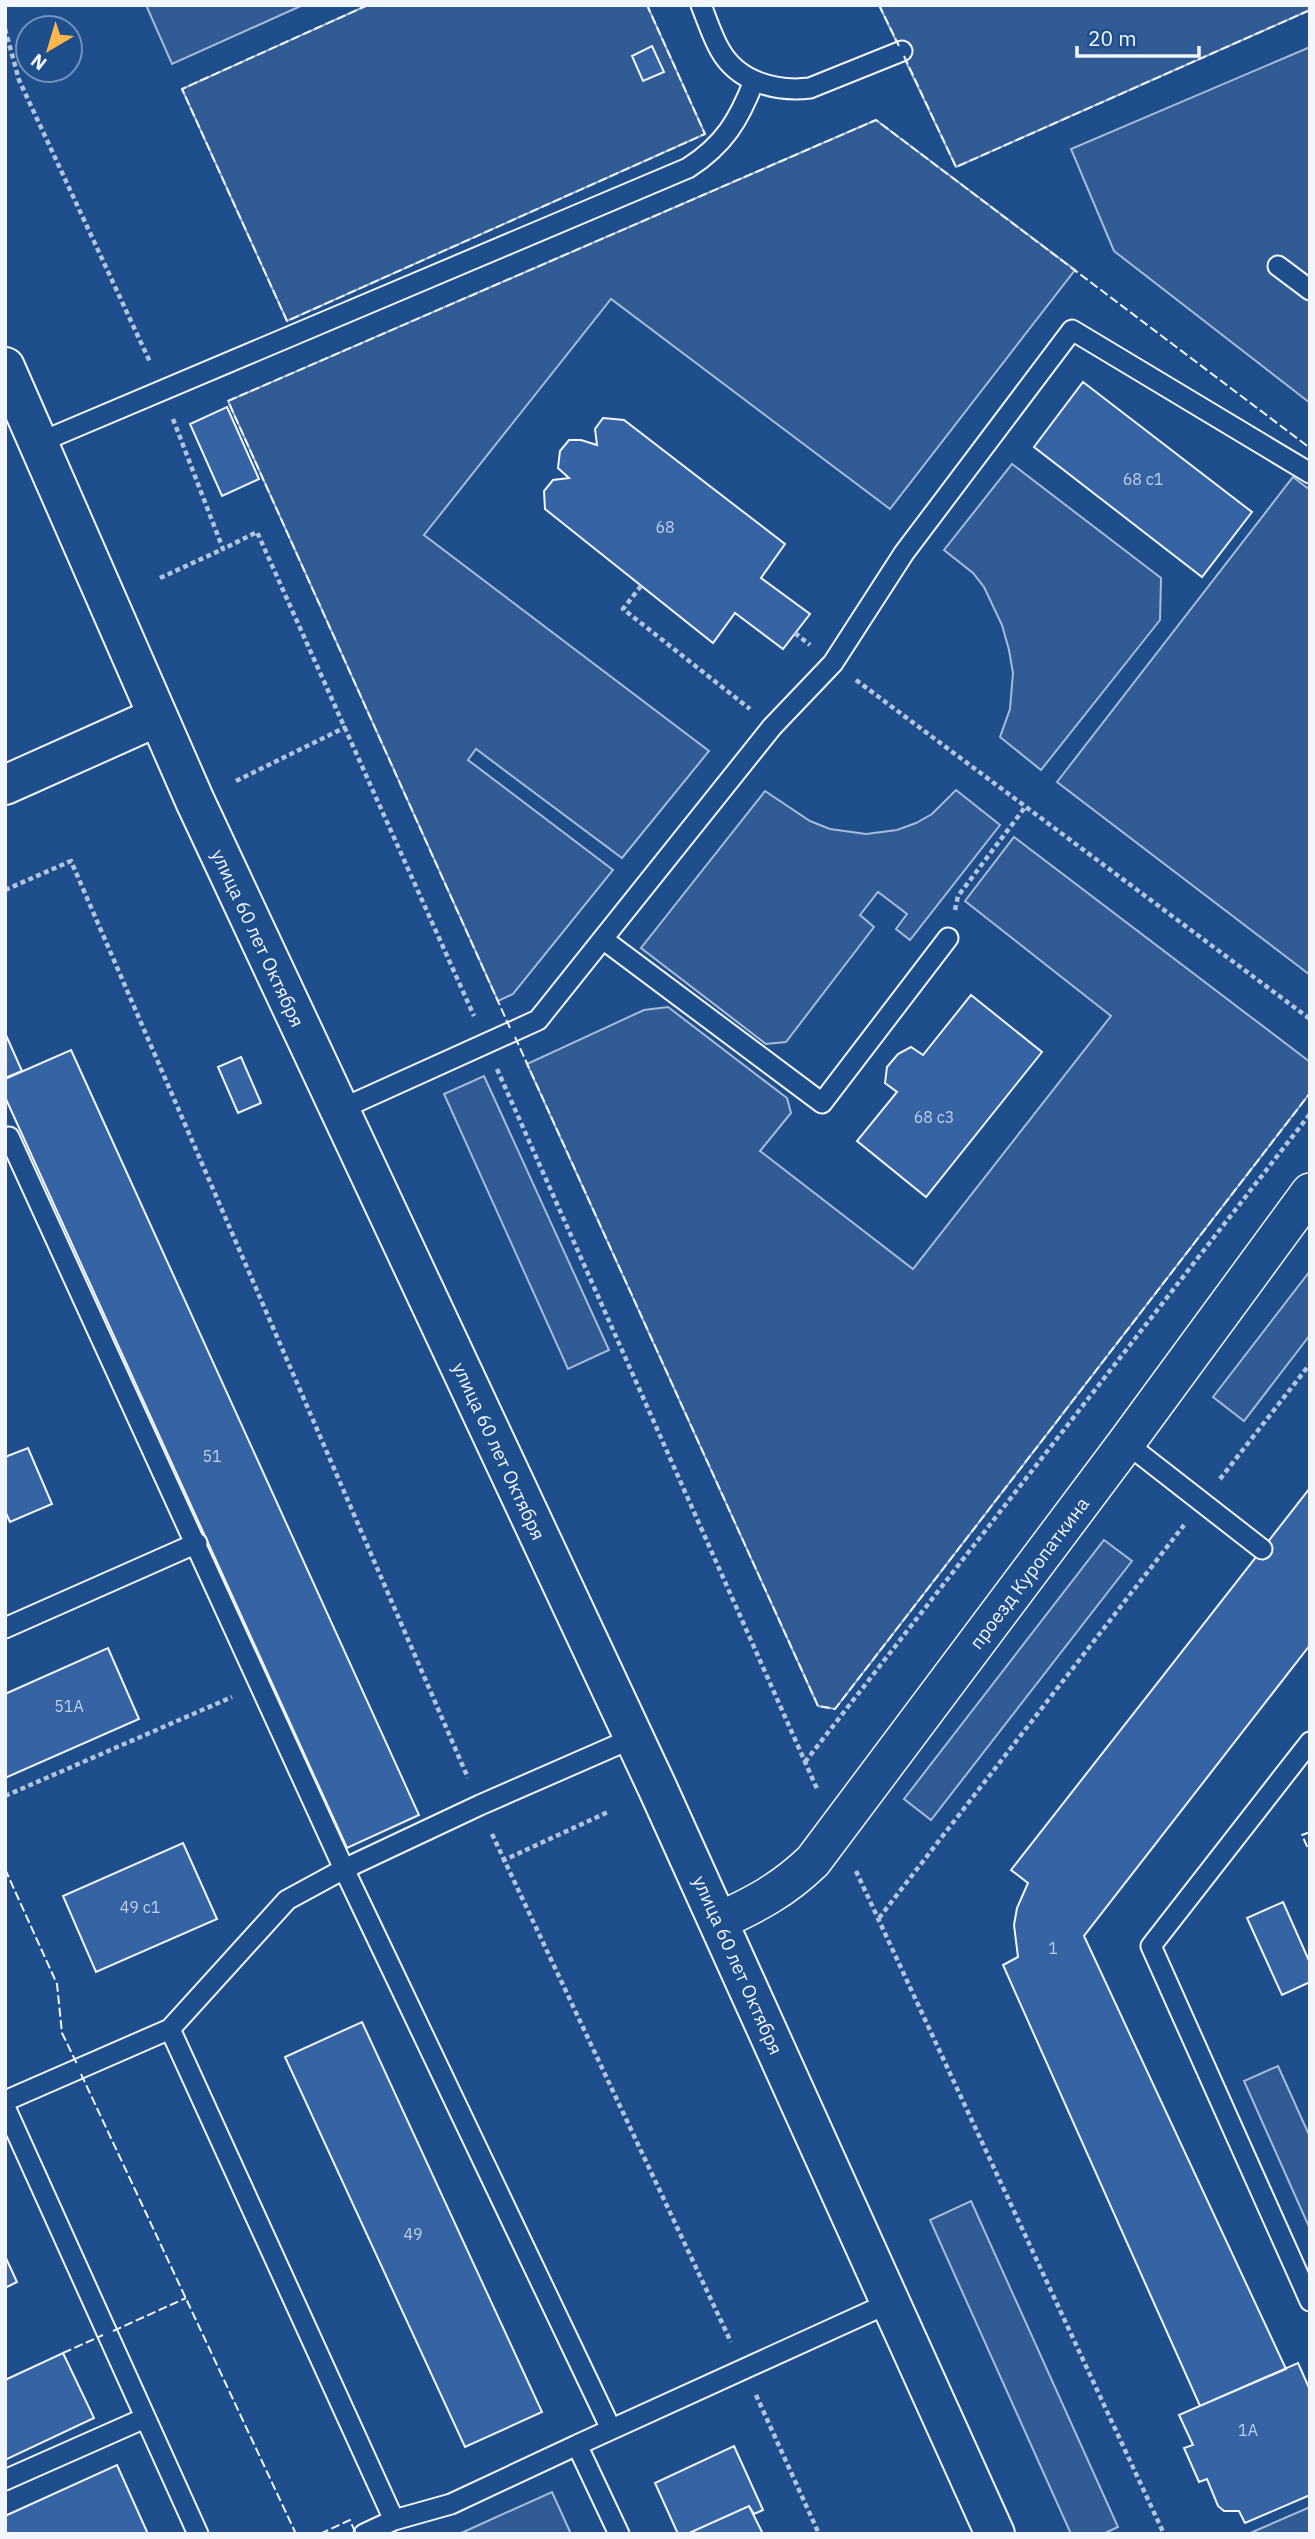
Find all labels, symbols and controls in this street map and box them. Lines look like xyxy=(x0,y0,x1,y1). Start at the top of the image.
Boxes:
north arrow xyxy=(14,14,84,84)
scale bar xyxy=(1077,14,1200,58)
text: 20 m xyxy=(1088,24,1137,52)
text: N xyxy=(26,49,51,76)
house number: 68 с1 xyxy=(1123,469,1163,489)
house number: 68 xyxy=(655,517,675,537)
street label: улица 60 лет Октября xyxy=(206,845,310,1031)
house number: 68 с3 xyxy=(914,1107,954,1127)
street label: улица 60 лет Октября xyxy=(447,1358,551,1544)
house number: 51 xyxy=(202,1446,222,1466)
street label: проезд Куропаткина xyxy=(964,1492,1094,1654)
house number: 51А xyxy=(54,1696,84,1716)
street label: улица 60 лет Октября xyxy=(688,1872,788,2058)
house number: 49 с1 xyxy=(120,1897,160,1917)
house number: 1 xyxy=(1048,1938,1058,1958)
house number: 49 xyxy=(403,2224,423,2244)
house number: 1А xyxy=(1238,2420,1258,2440)

